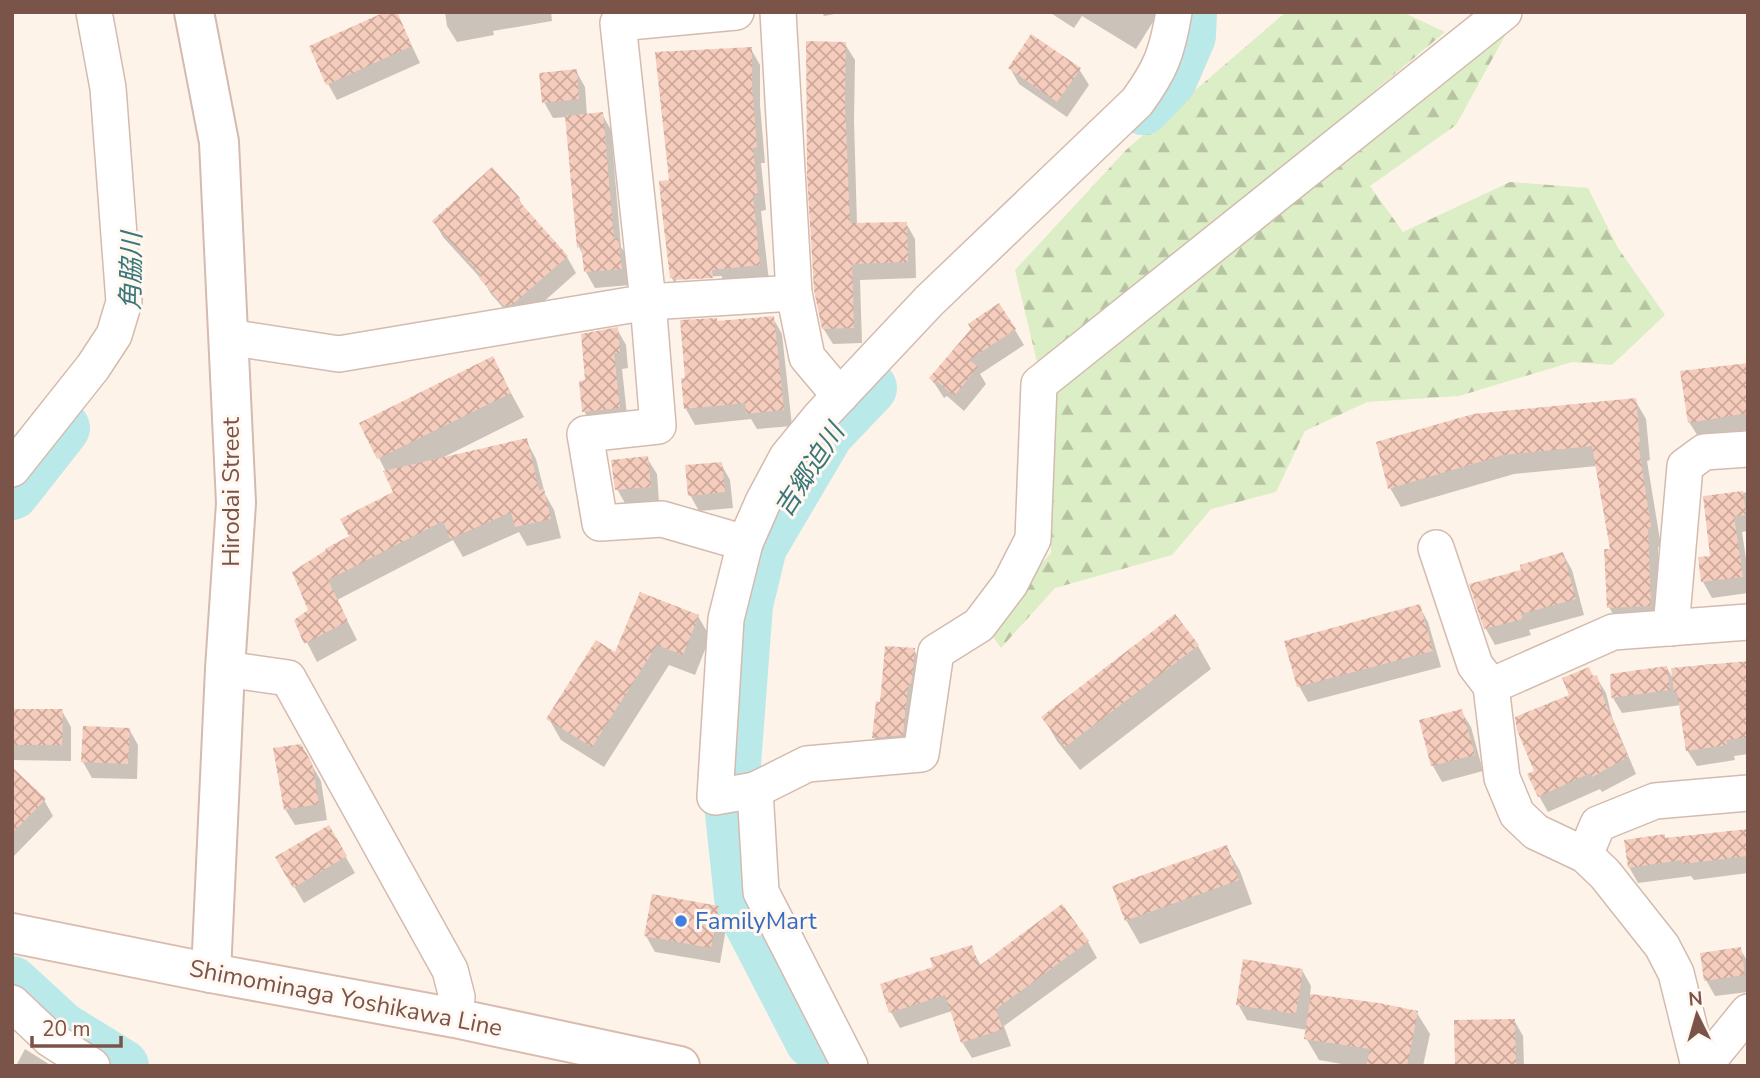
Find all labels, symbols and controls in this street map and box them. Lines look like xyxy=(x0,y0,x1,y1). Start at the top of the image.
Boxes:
water label: 角脇川 xyxy=(113,229,150,310)
water label: 吉郷迫川 xyxy=(766,415,854,523)
street label: Hirodai Street xyxy=(215,417,247,567)
place label: FamilyMart xyxy=(695,905,817,937)
marker: FamilyMart xyxy=(673,913,689,929)
street label: Shimominaga Yoshikawa Line xyxy=(187,952,505,1044)
north arrow xyxy=(1662,980,1732,1050)
text: N xyxy=(1687,985,1704,1013)
scale bar xyxy=(32,1004,121,1048)
text: 20 m xyxy=(42,1015,91,1043)

